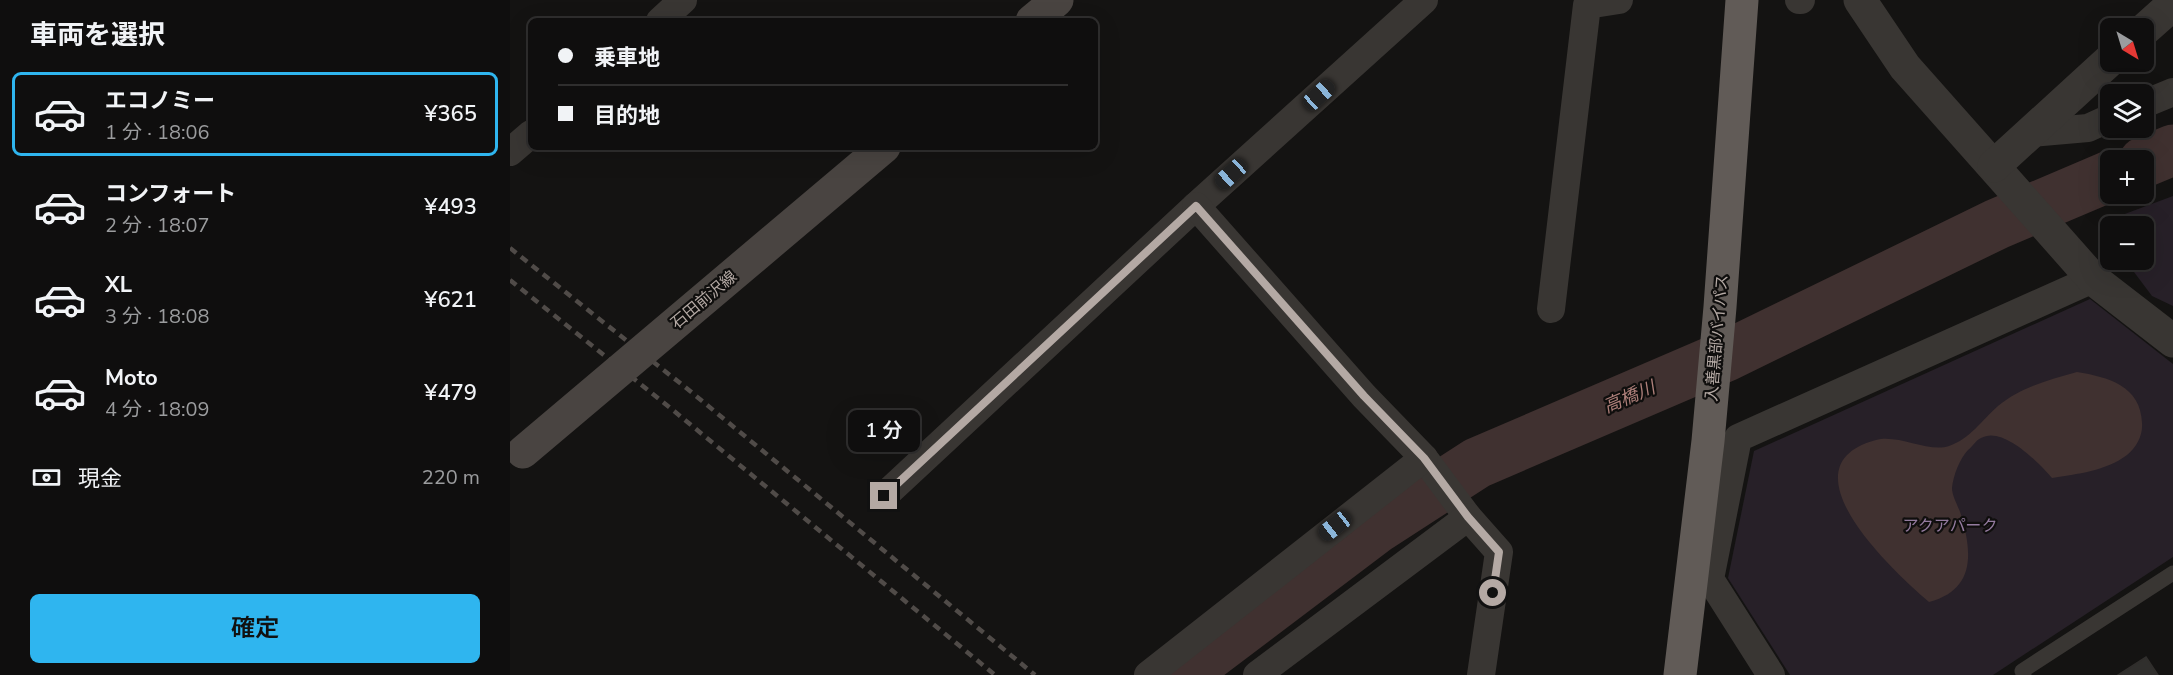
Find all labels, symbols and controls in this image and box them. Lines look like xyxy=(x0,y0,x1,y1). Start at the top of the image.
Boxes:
text: 車両を選択 xyxy=(30,17,165,54)
north arrow xyxy=(2100,18,2154,72)
map controls xyxy=(2100,18,2154,270)
text: 乗車地 xyxy=(594,43,660,73)
car xyxy=(1300,76,1338,114)
button: layers xyxy=(2100,84,2154,138)
text: エコノミー xyxy=(105,86,215,116)
icon: car xyxy=(33,87,87,141)
text: ¥365 xyxy=(424,99,477,129)
text: 目的地 xyxy=(594,101,660,131)
text: 1 分 · 18:06 xyxy=(105,119,210,146)
button: + xyxy=(2100,150,2154,204)
car xyxy=(1212,155,1250,193)
text: コンフォート xyxy=(105,179,236,209)
icon: car xyxy=(33,180,87,234)
text: ¥493 xyxy=(424,192,477,222)
text: 2 分 · 18:07 xyxy=(105,212,210,239)
button: − xyxy=(2100,216,2154,270)
street label: 石田前沢線 xyxy=(666,266,742,334)
text: XL xyxy=(105,270,132,300)
icon: car xyxy=(33,273,87,327)
street label: 入善黒部バイパス xyxy=(1700,273,1734,403)
text: ¥621 xyxy=(424,285,477,315)
text: 3 分 · 18:08 xyxy=(105,303,210,330)
text: Moto xyxy=(105,363,158,393)
icon: car xyxy=(33,366,87,420)
water label: 高橋川 xyxy=(1599,375,1660,419)
text: ¥479 xyxy=(424,378,477,408)
text: 4 分 · 18:09 xyxy=(105,396,210,423)
callout: 1 分 xyxy=(848,409,920,451)
text: 1 分 xyxy=(865,417,903,444)
icon: cash xyxy=(30,461,63,494)
text: 現金 xyxy=(78,464,122,494)
text: 220 m xyxy=(422,464,480,491)
route end xyxy=(870,482,897,509)
car xyxy=(1315,508,1355,544)
park label: アクアパーク xyxy=(1903,515,1997,537)
route start xyxy=(1479,579,1506,606)
button: 確定 xyxy=(30,594,480,663)

